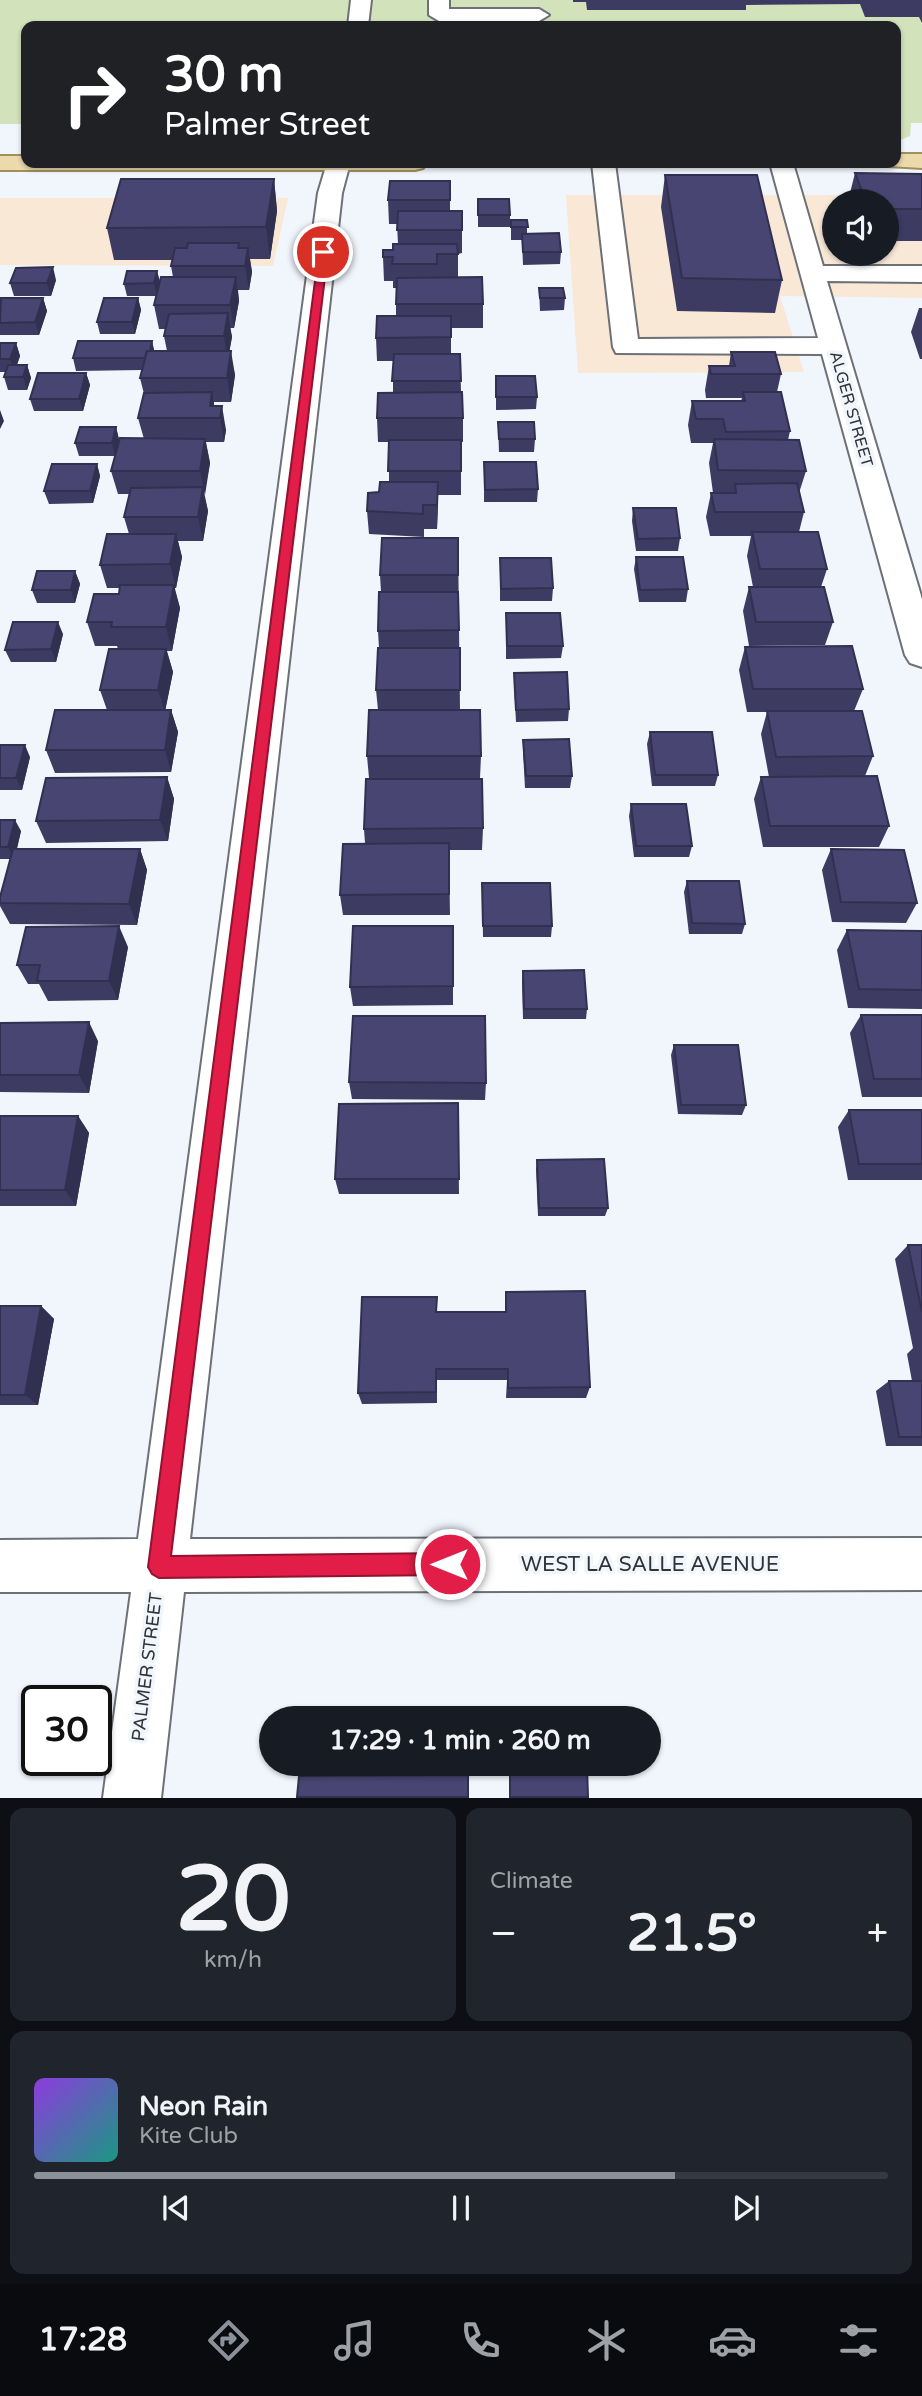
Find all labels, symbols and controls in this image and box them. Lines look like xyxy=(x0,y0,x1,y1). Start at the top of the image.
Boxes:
text: 30 m xyxy=(164,46,283,105)
icon: right xyxy=(49,49,140,140)
text: Palmer Street xyxy=(164,106,370,144)
map controls xyxy=(822,189,899,266)
button: sound xyxy=(822,189,899,266)
pin xyxy=(293,222,353,282)
icon: arrive xyxy=(304,233,342,271)
street label: ALGER STREET xyxy=(825,349,877,469)
position arrow xyxy=(413,1527,487,1601)
street label: WEST LA SALLE AVENUE xyxy=(521,1552,779,1577)
street label: PALMER STREET xyxy=(127,1591,167,1743)
speed limit sign: 30 xyxy=(21,1685,112,1776)
text: 17:29 · 1 min · 260 m xyxy=(329,1725,591,1756)
text: 20 xyxy=(176,1845,290,1955)
text: Climate xyxy=(490,1867,573,1895)
text: 21.5° xyxy=(627,1902,757,1965)
text: − xyxy=(490,1911,517,1957)
text: + xyxy=(867,1911,888,1957)
text: km/h xyxy=(204,1946,262,1974)
text: Neon Rain xyxy=(139,2091,268,2122)
text: Kite Club xyxy=(139,2122,238,2150)
icon: previous xyxy=(157,2189,195,2227)
icon: pause xyxy=(442,2189,480,2227)
icon: next xyxy=(727,2189,765,2227)
icon: directions xyxy=(204,2316,253,2365)
icon: music xyxy=(330,2316,379,2365)
icon: phone xyxy=(456,2316,505,2365)
icon: climate xyxy=(582,2316,631,2365)
icon: car xyxy=(708,2316,757,2365)
icon: filters xyxy=(834,2316,883,2365)
text: 17:28 xyxy=(39,2321,127,2359)

